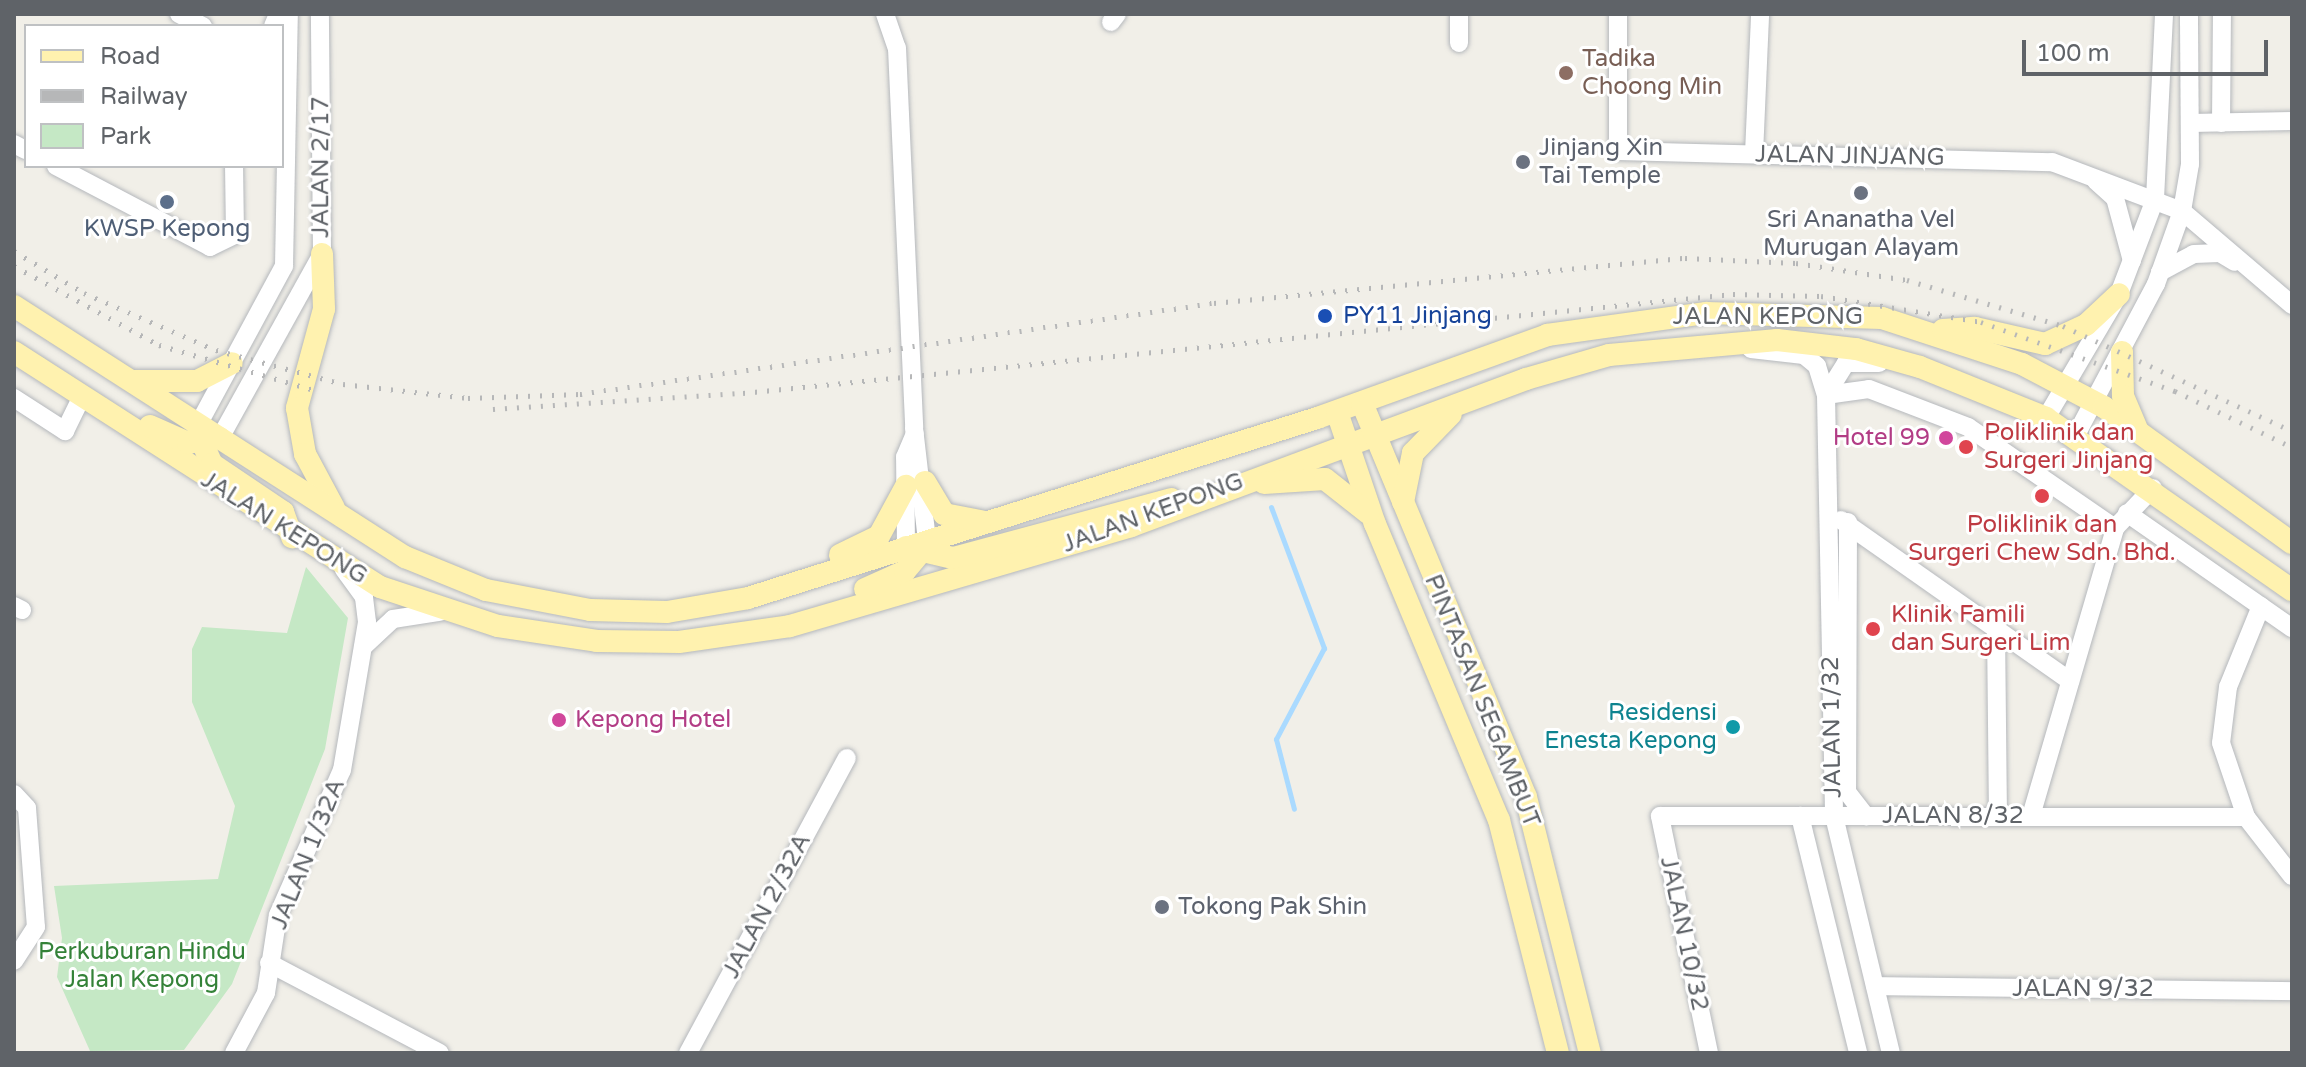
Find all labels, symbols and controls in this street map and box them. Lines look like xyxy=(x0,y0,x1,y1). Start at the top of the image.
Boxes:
legend xyxy=(24,24,284,168)
scale bar xyxy=(2026,24,2272,74)
text: 100 m xyxy=(2036,39,2110,68)
text: Road xyxy=(100,42,160,71)
place label: Tadika Choong Min xyxy=(1582,45,1722,101)
marker: Tadika Choong Min xyxy=(1557,64,1575,82)
text: Railway xyxy=(100,82,188,111)
street label: JALAN 2/17 xyxy=(307,96,335,238)
text: Park xyxy=(100,122,151,151)
place label: Jinjang Xin Tai Temple xyxy=(1539,134,1663,190)
street label: JALAN JINJANG xyxy=(1755,140,1945,172)
marker: Jinjang Xin Tai Temple xyxy=(1514,153,1532,171)
marker: Sri Ananatha Vel Murugan Alayam xyxy=(1852,184,1870,202)
marker: KWSP Kepong xyxy=(158,193,176,211)
place label: Sri Ananatha Vel Murugan Alayam xyxy=(1763,206,1959,262)
place label: KWSP Kepong xyxy=(84,215,250,243)
place label: PY11 Jinjang xyxy=(1343,302,1492,330)
street label: JALAN KEPONG xyxy=(1673,303,1863,331)
marker: PY11 Jinjang xyxy=(1314,305,1336,327)
place label: Poliklinik dan Surgeri Jinjang xyxy=(1984,419,2153,475)
place label: Hotel 99 xyxy=(1833,424,1930,452)
marker: Hotel 99 xyxy=(1937,429,1955,447)
marker: Poliklinik dan Surgeri Jinjang xyxy=(1955,436,1977,458)
street label: JALAN KEPONG xyxy=(196,465,372,591)
street label: JALAN KEPONG xyxy=(1059,467,1247,559)
marker: Poliklinik dan Surgeri Chew Sdn. Bhd. xyxy=(2031,485,2053,507)
place label: Poliklinik dan Surgeri Chew Sdn. Bhd. xyxy=(1908,511,2176,567)
street label: PINTASAN SEGAMBUT xyxy=(1418,570,1546,832)
place label: Klinik Famili dan Surgeri Lim xyxy=(1891,601,2070,657)
marker: Klinik Famili dan Surgeri Lim xyxy=(1862,618,1884,640)
street label: JALAN 1/32 xyxy=(1816,656,1848,798)
place label: Residensi Enesta Kepong xyxy=(1544,699,1717,755)
place label: Kepong Hotel xyxy=(575,706,731,734)
marker: Kepong Hotel xyxy=(550,711,568,729)
marker: Residensi Enesta Kepong xyxy=(1724,718,1742,736)
street label: JALAN 1/32A xyxy=(265,775,351,933)
street label: JALAN 8/32 xyxy=(1882,802,2024,830)
street label: JALAN 2/32A xyxy=(717,829,817,983)
street label: JALAN 10/32 xyxy=(1654,854,1714,1014)
place label: Tokong Pak Shin xyxy=(1178,893,1367,921)
marker: Tokong Pak Shin xyxy=(1153,898,1171,916)
park label: Perkuburan Hindu Jalan Kepong xyxy=(38,938,246,994)
street label: JALAN 9/32 xyxy=(2012,975,2154,1003)

